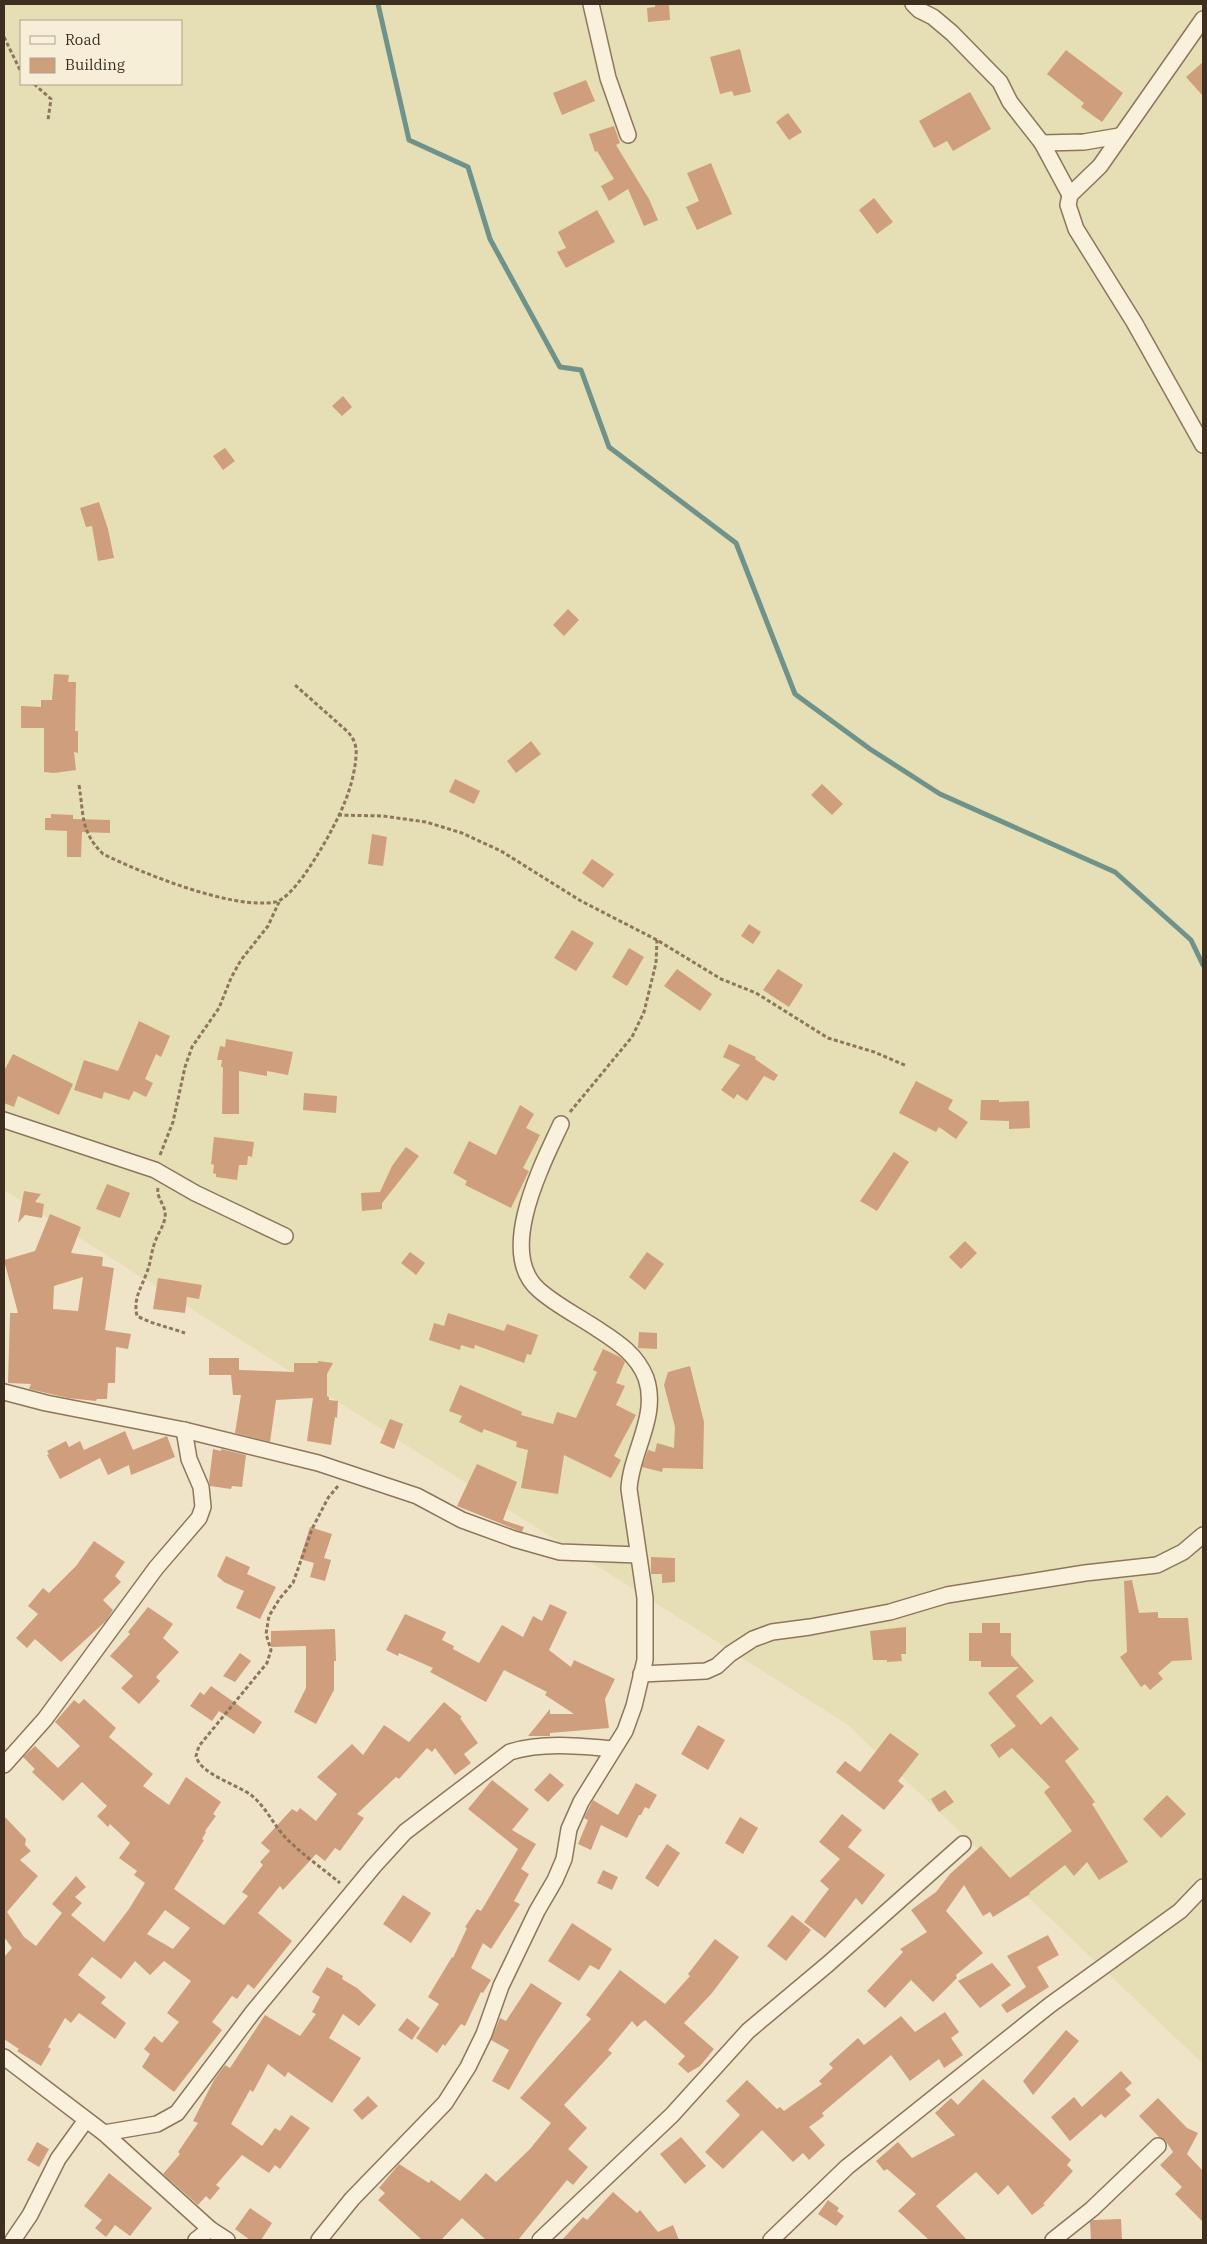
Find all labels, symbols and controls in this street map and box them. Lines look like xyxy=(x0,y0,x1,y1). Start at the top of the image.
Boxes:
legend xyxy=(20,20,182,85)
text: Road xyxy=(65,30,101,49)
text: Building xyxy=(65,55,125,74)

